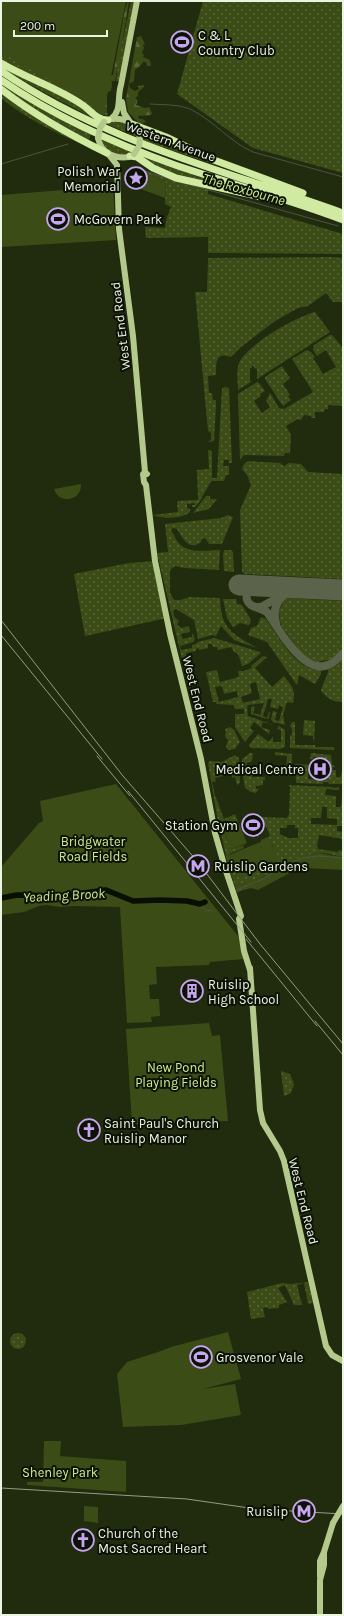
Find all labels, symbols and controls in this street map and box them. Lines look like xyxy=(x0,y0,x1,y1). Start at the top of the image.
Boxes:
scale bar xyxy=(14,12,107,38)
text: 200 m xyxy=(20,19,55,33)
place label: C & L Country Club xyxy=(198,28,275,58)
sports icon: C & L Country Club xyxy=(169,29,195,55)
street label: Western Avenue xyxy=(124,118,218,165)
place label: Polish War Memorial xyxy=(57,164,120,194)
place icon: Polish War Memorial xyxy=(123,165,149,191)
water label: The Roxbourne xyxy=(201,170,288,210)
sports icon: McGovern Park xyxy=(45,206,71,232)
place label: McGovern Park xyxy=(74,212,162,227)
street label: West End Road xyxy=(108,281,133,371)
street label: West End Road xyxy=(180,654,216,744)
hospital icon: Medical Centre xyxy=(307,756,333,782)
place label: Medical Centre xyxy=(215,762,304,777)
sports icon: Station Gym xyxy=(240,812,266,838)
place label: Station Gym xyxy=(165,818,238,833)
park label: Bridgwater Road Fields xyxy=(59,834,127,864)
metro station icon: Ruislip Gardens xyxy=(185,853,211,879)
place label: Ruislip Gardens xyxy=(214,859,308,874)
water label: Yeading Brook xyxy=(23,885,106,906)
place label: Ruislip High School xyxy=(208,977,279,1007)
building icon: Ruislip High School xyxy=(179,978,205,1004)
park label: New Pond Playing Fields xyxy=(135,1060,217,1090)
place label: Saint Paul's Church Ruislip Manor xyxy=(104,1116,219,1146)
church icon: Saint Paul's Church Ruislip Manor xyxy=(76,1117,102,1143)
street label: West End Road xyxy=(286,1156,322,1246)
sports icon: Grosvenor Vale xyxy=(188,1344,214,1370)
place label: Grosvenor Vale xyxy=(216,1350,304,1365)
park label: Shenley Park xyxy=(22,1465,98,1480)
metro station icon: Ruislip xyxy=(291,1498,317,1524)
place label: Ruislip xyxy=(246,1504,288,1519)
place label: Church of the Most Sacred Heart xyxy=(98,1526,207,1556)
church icon: Church of the Most Sacred Heart xyxy=(70,1527,96,1553)

